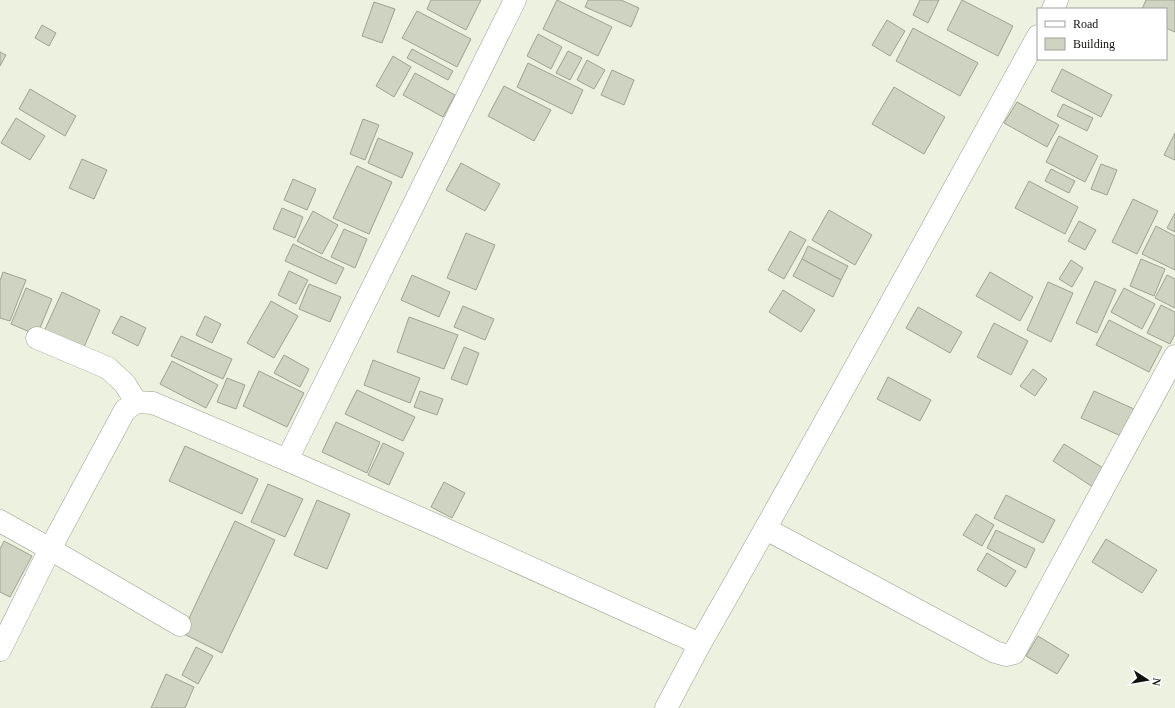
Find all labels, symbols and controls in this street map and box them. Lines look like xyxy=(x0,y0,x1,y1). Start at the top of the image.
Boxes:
legend xyxy=(1037,8,1167,60)
text: Road xyxy=(1073,17,1098,31)
text: Building xyxy=(1073,37,1115,51)
north arrow xyxy=(1127,660,1167,700)
text: N xyxy=(1150,677,1163,687)

